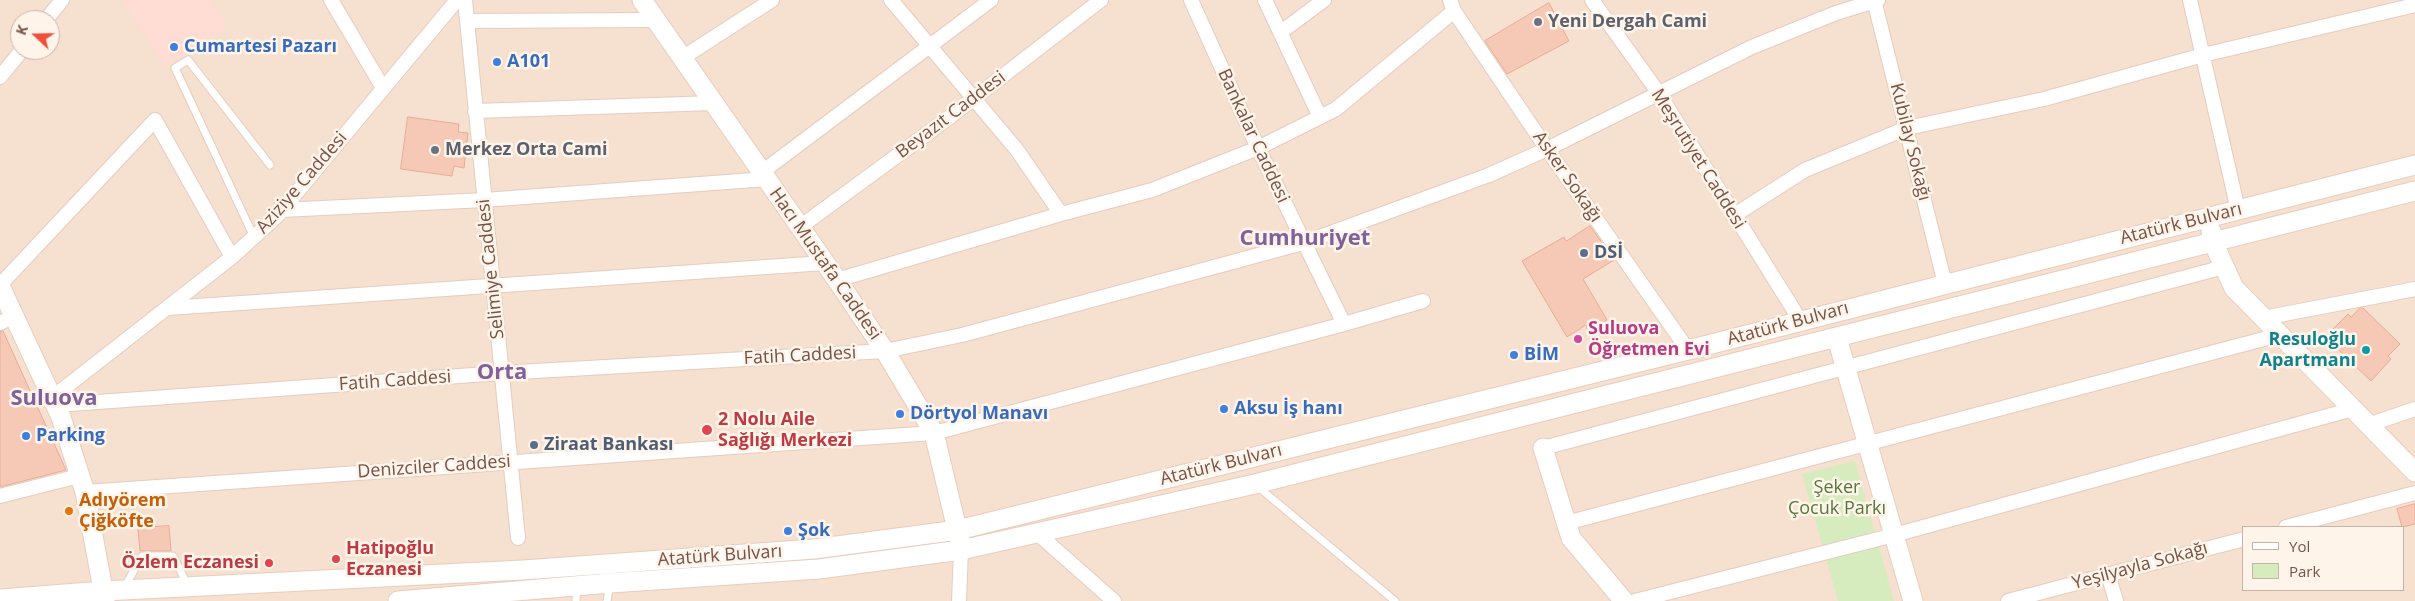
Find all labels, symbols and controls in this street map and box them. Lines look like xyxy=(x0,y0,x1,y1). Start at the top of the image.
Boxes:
north arrow xyxy=(10,10,60,60)
place label: Yeni Dergah Cami xyxy=(1548,11,1707,33)
marker: Yeni Dergah Cami xyxy=(1532,16,1544,28)
text: K xyxy=(11,22,32,38)
place label: Cumartesi Pazarı xyxy=(184,36,337,58)
marker: Cumartesi Pazarı xyxy=(168,41,180,53)
place label: A101 xyxy=(507,51,550,73)
marker: A101 xyxy=(491,56,503,68)
street label: Bankalar Caddesi xyxy=(1213,66,1293,206)
street label: Beyazıt Caddesi xyxy=(892,67,1010,163)
street label: Kubilay Sokağı xyxy=(1885,81,1935,203)
street label: Meşrutiyet Caddesi xyxy=(1646,85,1750,233)
street label: Asker Sokağı xyxy=(1528,127,1606,227)
street label: Aziziye Caddesi xyxy=(252,128,352,238)
place label: Merkez Orta Cami xyxy=(445,139,607,161)
marker: Merkez Orta Cami xyxy=(429,144,441,156)
street label: Hacı Mustafa Caddesi xyxy=(764,184,886,344)
street label: Selimiye Caddesi xyxy=(473,198,509,340)
street label: Atatürk Bulvarı xyxy=(2118,198,2244,250)
district label: Cumhuriyet xyxy=(1240,226,1370,252)
place label: DSİ xyxy=(1594,242,1623,264)
marker: DSİ xyxy=(1578,247,1590,259)
street label: Atatürk Bulvarı xyxy=(1725,297,1851,351)
place label: Suluova Öğretmen Evi xyxy=(1588,318,1710,360)
place label: Resuloğlu Apartmanı xyxy=(2259,329,2356,372)
marker: Suluova Öğretmen Evi xyxy=(1572,333,1584,345)
street label: Fatih Caddesi xyxy=(743,342,857,370)
place label: BİM xyxy=(1524,344,1559,366)
marker: Resuloğlu Apartmanı xyxy=(2360,344,2372,356)
marker: BİM xyxy=(1508,349,1520,361)
district label: Orta xyxy=(477,360,527,386)
street label: Fatih Caddesi xyxy=(338,366,452,396)
district label: Suluova xyxy=(10,386,98,412)
place label: Aksu İş hanı xyxy=(1234,398,1343,420)
place label: Dörtyol Manavı xyxy=(910,403,1048,425)
marker: Aksu İş hanı xyxy=(1218,403,1230,415)
marker: Dörtyol Manavı xyxy=(894,408,906,420)
place label: 2 Nolu Aile Sağlığı Merkezi xyxy=(718,409,852,452)
marker: 2 Nolu Aile Sağlığı Merkezi xyxy=(700,423,714,437)
place label: Parking xyxy=(36,425,105,447)
marker: Parking xyxy=(20,430,32,442)
place label: Ziraat Bankası xyxy=(544,434,674,456)
marker: Ziraat Bankası xyxy=(528,439,540,451)
street label: Atatürk Bulvarı xyxy=(1158,439,1284,491)
street label: Denizciler Caddesi xyxy=(357,451,511,483)
park label: Şeker Çocuk Parkı xyxy=(1788,477,1886,520)
place label: Adıyörem Çiğköfte xyxy=(79,490,166,532)
marker: Adıyörem Çiğköfte xyxy=(63,505,75,517)
place label: Şok xyxy=(798,520,830,542)
marker: Şok xyxy=(782,525,794,537)
legend xyxy=(2242,526,2405,591)
text: Yol xyxy=(2289,536,2310,556)
place label: Hatipoğlu Eczanesi xyxy=(346,538,434,580)
street label: Yeşilyayla Sokağı xyxy=(2070,538,2210,594)
street label: Atatürk Bulvarı xyxy=(657,541,783,571)
place label: Özlem Eczanesi xyxy=(122,552,259,574)
marker: Hatipoğlu Eczanesi xyxy=(330,553,342,565)
marker: Özlem Eczanesi xyxy=(263,557,275,569)
text: Park xyxy=(2289,561,2320,581)

